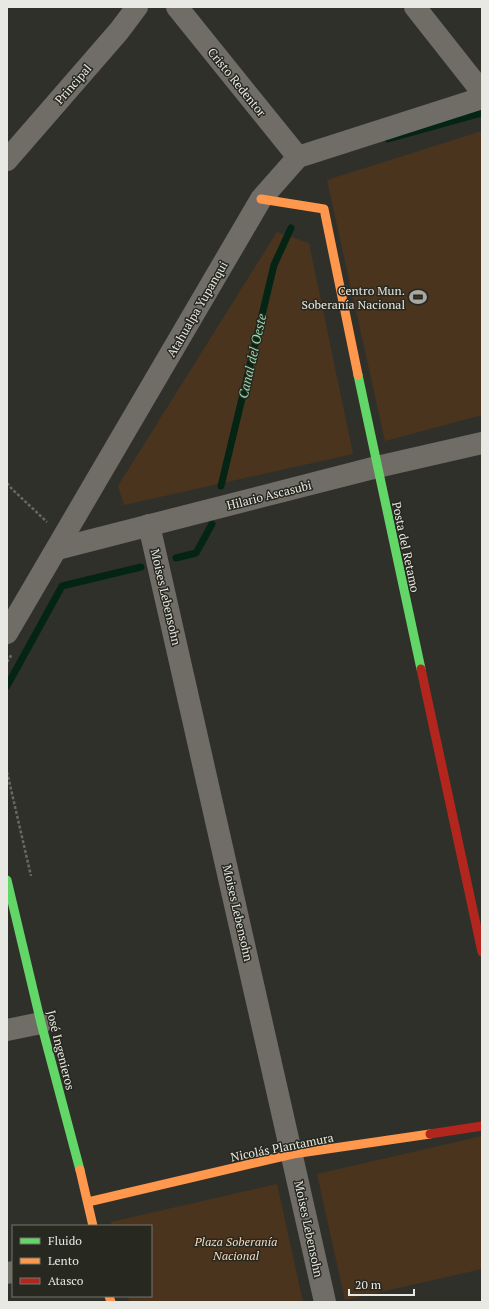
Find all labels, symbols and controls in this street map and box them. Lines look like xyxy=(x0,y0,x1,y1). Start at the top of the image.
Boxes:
street label: Cristo Redentor xyxy=(205,45,270,120)
street label: Principal xyxy=(52,61,95,107)
street label: Atahualpa Yupanqui xyxy=(163,258,231,360)
place label: Centro Mun. Soberanía Nacional xyxy=(301,283,405,312)
sports icon: Centro Mun. Soberanía Nacional xyxy=(408,287,428,307)
water label: Canal del Oeste xyxy=(233,312,271,400)
street label: Hilario Ascasubi xyxy=(225,477,313,513)
street label: Posta del Retamo xyxy=(389,500,423,594)
street label: Moises Lebensohn xyxy=(148,547,184,647)
street label: Moises Lebensohn xyxy=(220,863,256,963)
street label: José Ingenieros xyxy=(44,1009,78,1091)
street label: Nicolás Plantamura xyxy=(229,1130,335,1164)
street label: Moises Lebensohn xyxy=(291,1179,327,1279)
legend xyxy=(12,1225,152,1297)
text: Fluido xyxy=(48,1233,82,1248)
park label: Plaza Soberanía Nacional xyxy=(194,1234,277,1263)
text: Lento xyxy=(48,1253,79,1268)
scale bar xyxy=(349,1271,414,1297)
text: Atasco xyxy=(48,1273,84,1288)
text: 20 m xyxy=(355,1277,382,1292)

